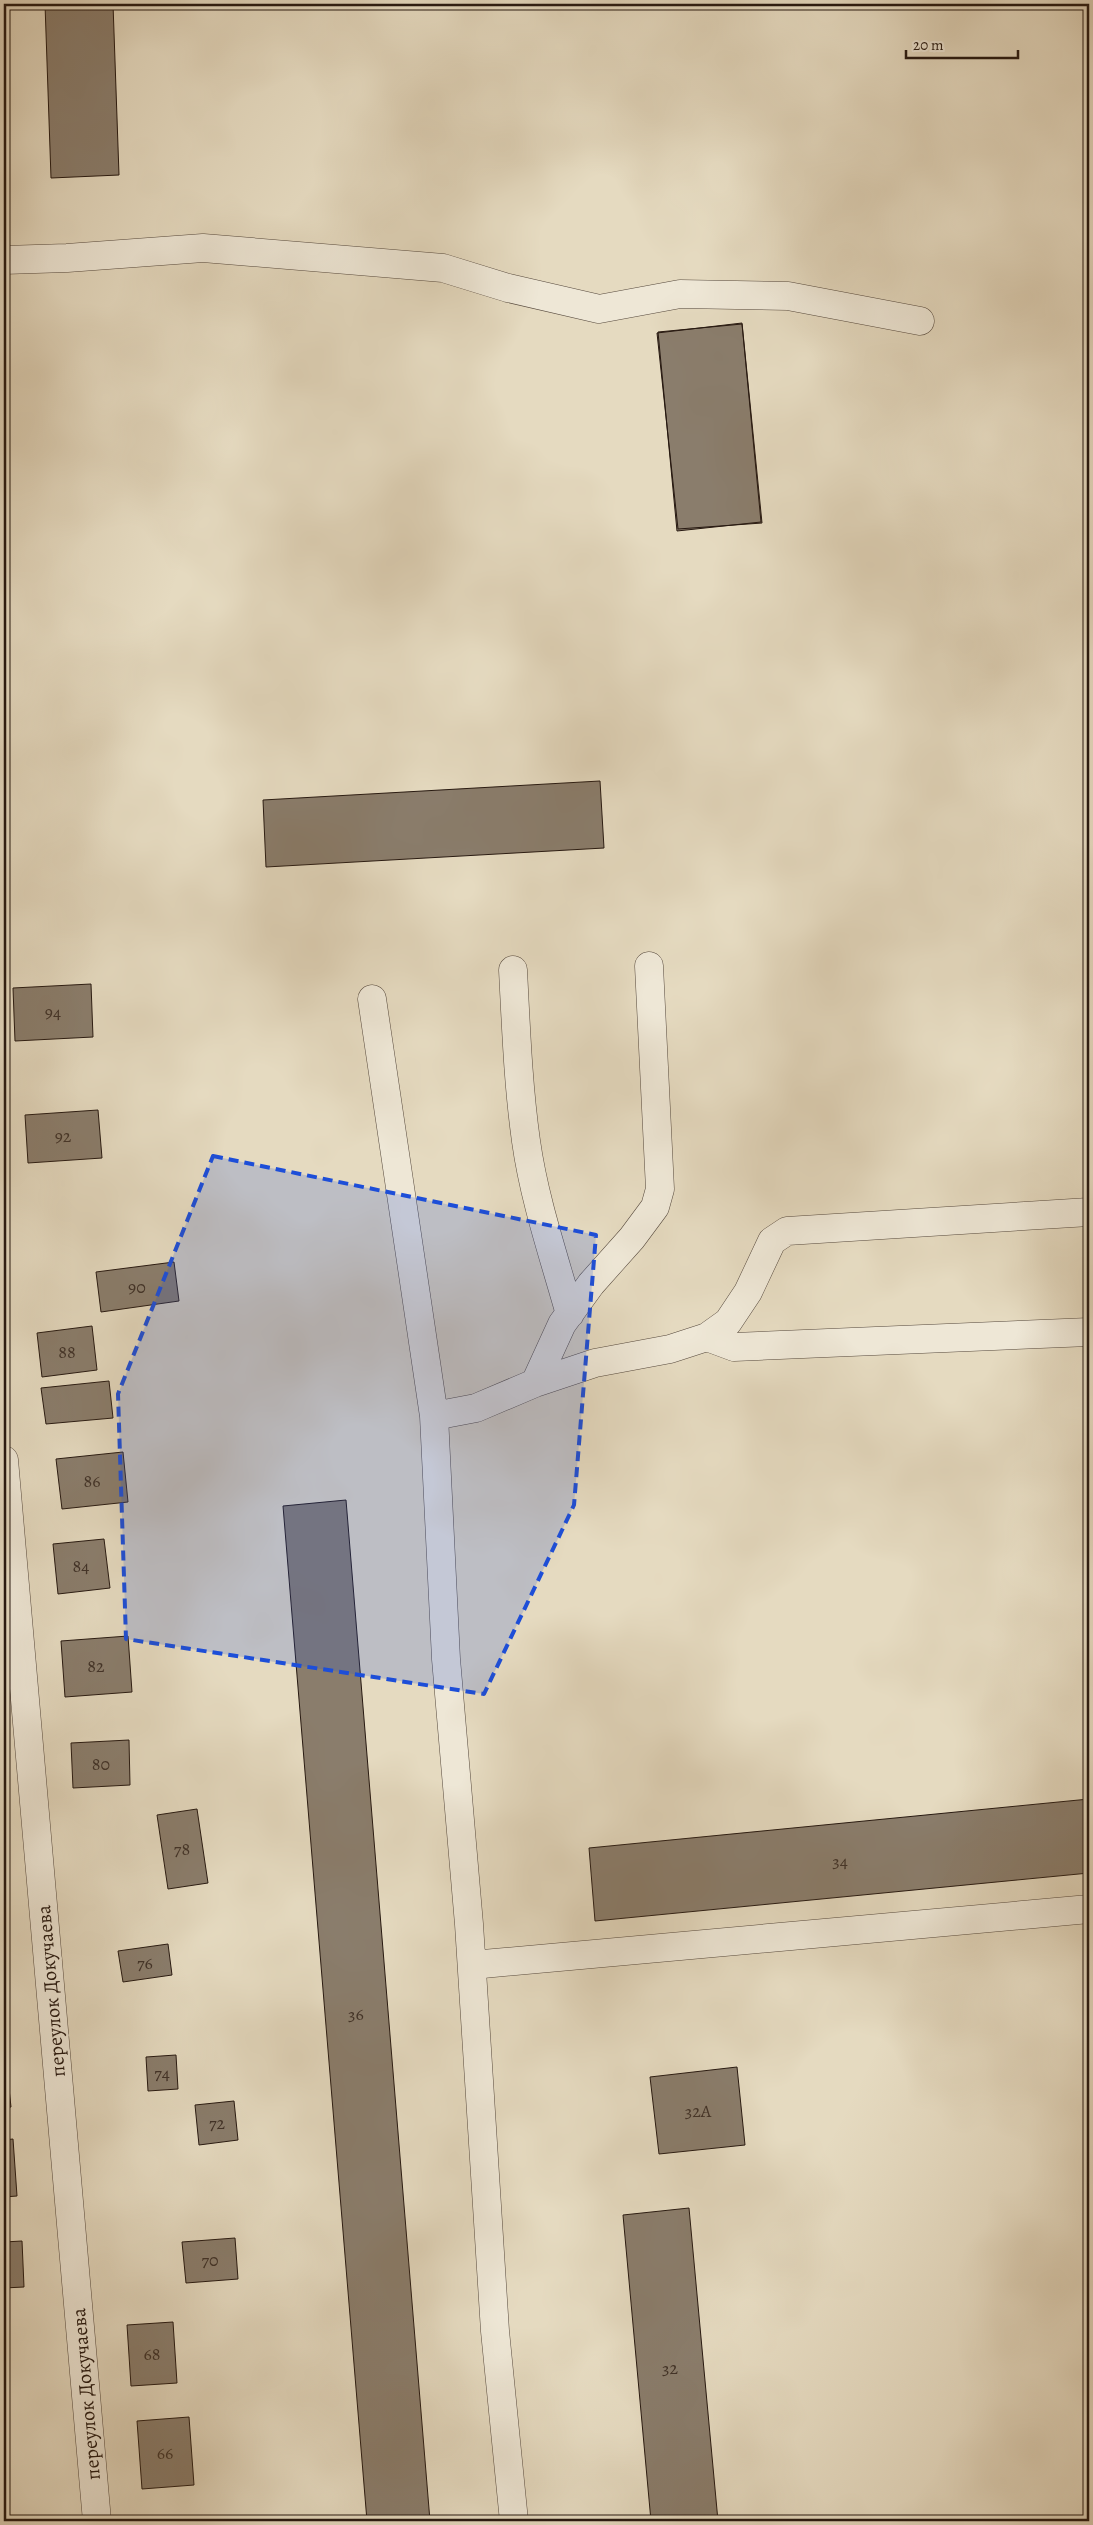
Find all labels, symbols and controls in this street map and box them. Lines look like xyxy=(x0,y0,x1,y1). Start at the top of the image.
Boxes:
scale bar xyxy=(906,28,1018,60)
text: 20 m xyxy=(913,35,944,55)
house number: 94 xyxy=(45,1000,61,1024)
house number: 92 xyxy=(55,1124,72,1148)
house number: 90 xyxy=(128,1275,146,1299)
house number: 88 xyxy=(58,1340,76,1364)
house number: 86 xyxy=(83,1469,101,1493)
house number: 84 xyxy=(73,1554,89,1578)
house number: 82 xyxy=(87,1654,105,1678)
house number: 80 xyxy=(92,1752,110,1776)
house number: 78 xyxy=(174,1837,190,1861)
house number: 34 xyxy=(832,1849,848,1873)
street label: переулок Докучаева xyxy=(30,1903,72,2078)
house number: 76 xyxy=(137,1951,153,1975)
house number: 36 xyxy=(348,2002,364,2026)
house number: 74 xyxy=(154,2061,170,2085)
house number: 32А xyxy=(685,2099,712,2123)
house number: 72 xyxy=(209,2111,225,2135)
house number: 70 xyxy=(201,2248,219,2272)
street label: переулок Докучаева xyxy=(65,2306,107,2481)
house number: 68 xyxy=(143,2342,161,2366)
house number: 32 xyxy=(662,2356,678,2380)
house number: 66 xyxy=(157,2441,173,2465)

